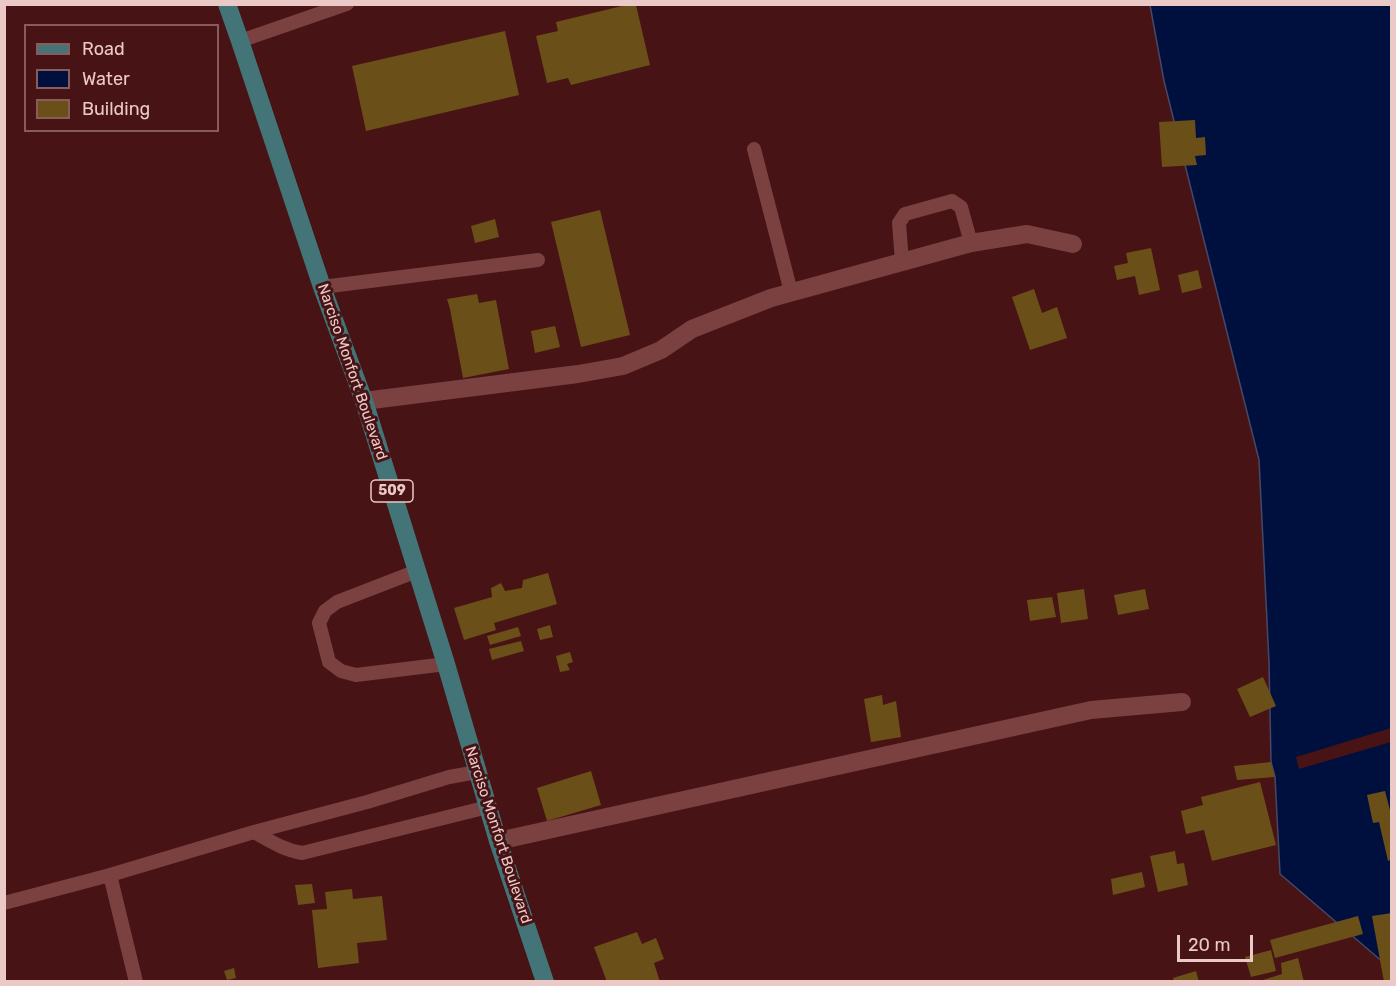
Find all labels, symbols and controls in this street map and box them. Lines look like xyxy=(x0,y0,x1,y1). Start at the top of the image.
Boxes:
legend xyxy=(24,24,219,132)
text: Road xyxy=(82,38,125,60)
text: Water xyxy=(82,68,130,90)
text: Building xyxy=(82,98,150,120)
street label: Narciso Monfort Boulevard xyxy=(313,281,391,463)
road number: 509 xyxy=(371,480,413,502)
street label: Narciso Monfort Boulevard xyxy=(461,744,535,926)
scale bar xyxy=(1180,923,1256,961)
text: 20 m xyxy=(1188,934,1230,956)

